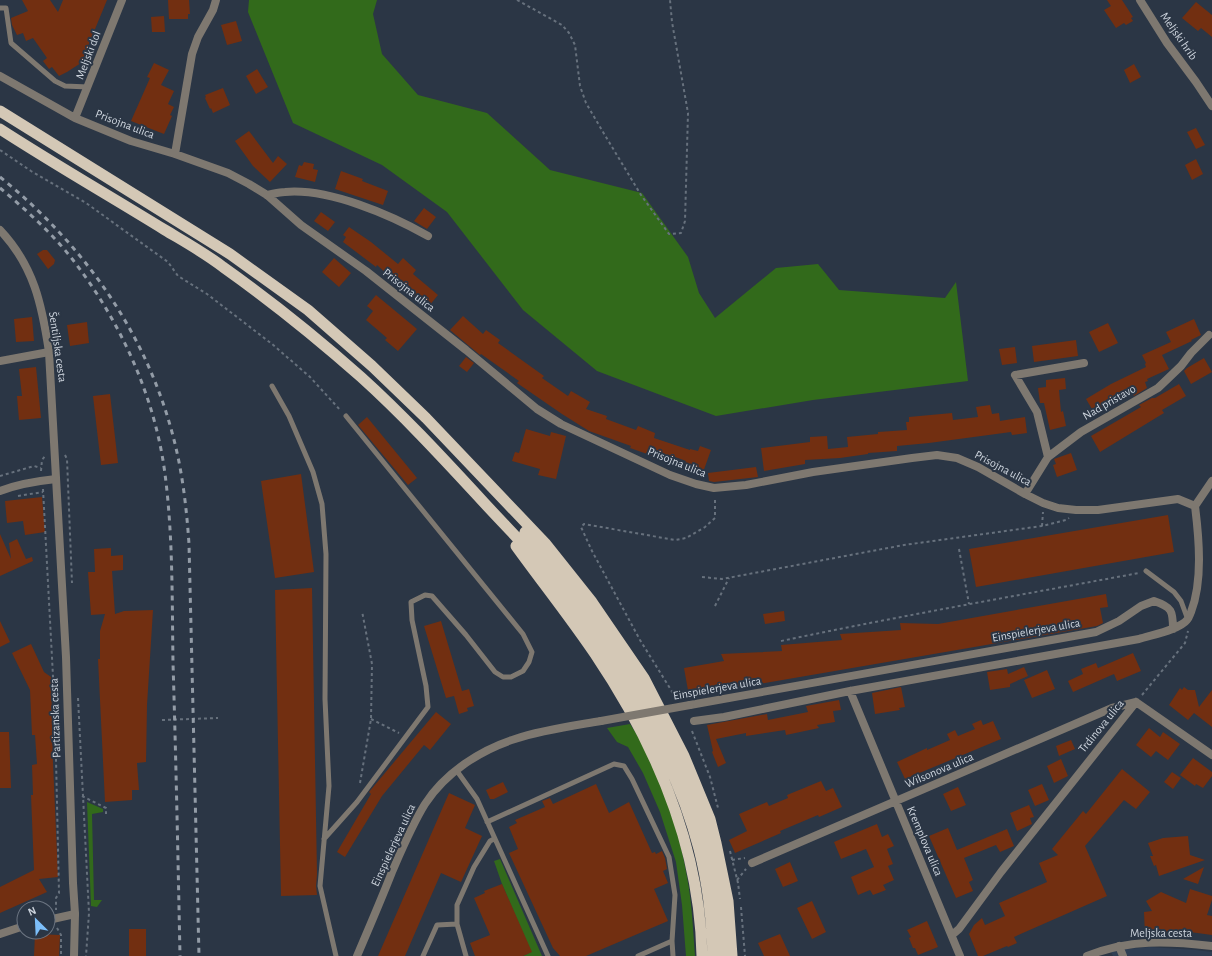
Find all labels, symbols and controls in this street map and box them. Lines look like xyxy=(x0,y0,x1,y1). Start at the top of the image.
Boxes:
street label: Meljski hrib xyxy=(1158,10,1200,62)
street label: Meljski dol xyxy=(73,29,104,81)
street label: Prisojna ulica xyxy=(93,107,157,142)
street label: Prisojna ulica xyxy=(380,266,438,315)
street label: Šentiljska cesta xyxy=(46,311,70,384)
street label: Nad pristavo xyxy=(1080,382,1138,422)
street label: Prisojna ulica xyxy=(646,445,708,480)
street label: Prisojna ulica xyxy=(972,448,1034,489)
street label: Einspielerjeva ulica xyxy=(991,616,1082,645)
street label: Einspielerjeva ulica xyxy=(672,674,763,703)
street label: Partizanska cesta xyxy=(48,678,62,758)
street label: Trdinova ulica xyxy=(1076,697,1126,755)
street label: Wilsonova ulica xyxy=(903,750,975,790)
street label: Einspielerjeva ulica xyxy=(369,802,418,888)
street label: Kremplova ulica xyxy=(905,804,945,878)
north arrow xyxy=(16,900,56,940)
text: N xyxy=(26,905,38,918)
street label: Meljska cesta xyxy=(1130,927,1192,940)

